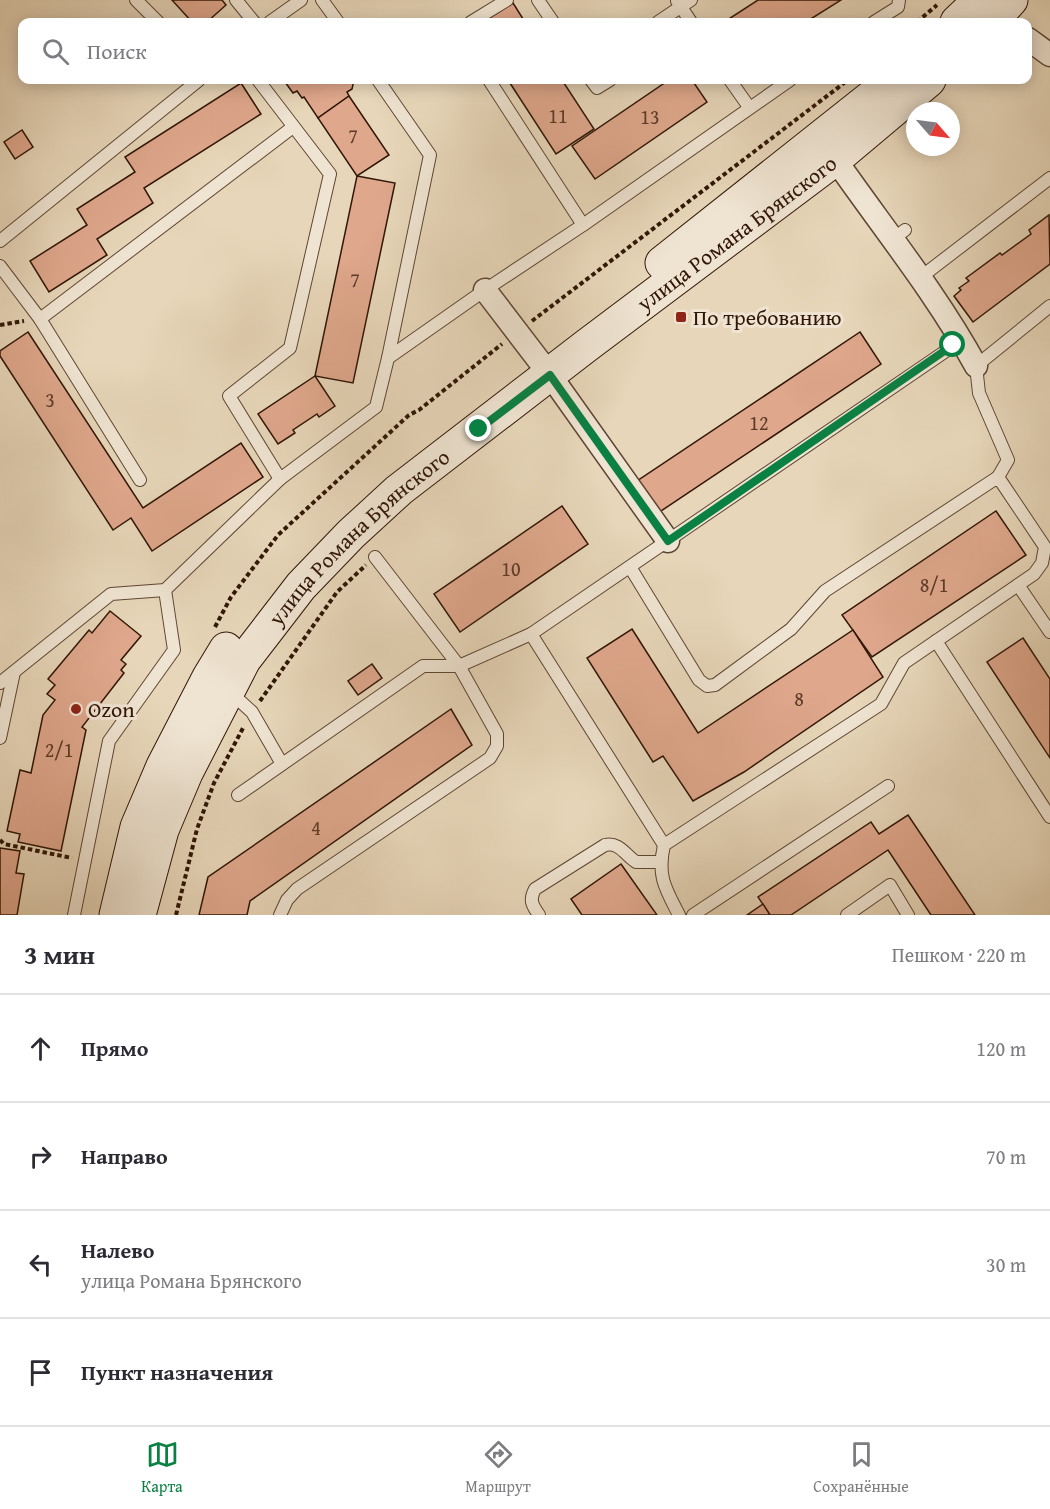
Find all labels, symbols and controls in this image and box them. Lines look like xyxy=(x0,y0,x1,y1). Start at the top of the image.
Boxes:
search box xyxy=(18,18,1032,84)
icon: search xyxy=(39,35,72,68)
text: Поиск xyxy=(87,35,147,67)
house number: 11 xyxy=(548,101,568,130)
house number: 13 xyxy=(640,102,660,131)
north arrow xyxy=(906,102,960,156)
house number: 7 xyxy=(348,121,358,150)
street label: улица Романа Брянского xyxy=(629,147,843,319)
house number: 7 xyxy=(350,265,360,294)
place label: По требованию xyxy=(693,301,842,333)
marker: По требованию xyxy=(674,310,688,324)
route start xyxy=(939,331,965,357)
house number: 3 xyxy=(45,385,55,414)
house number: 12 xyxy=(749,408,769,437)
route end xyxy=(465,415,491,441)
street label: улица Романа Брянского xyxy=(260,441,456,633)
house number: 10 xyxy=(501,554,521,583)
house number: 8/1 xyxy=(920,570,948,599)
house number: 8 xyxy=(794,684,804,713)
place label: Ozon xyxy=(88,693,135,725)
marker: Ozon xyxy=(69,702,83,716)
house number: 2/1 xyxy=(45,735,73,764)
house number: 4 xyxy=(311,813,321,842)
text: 3 мин xyxy=(24,935,95,974)
text: Пешком · 220 m xyxy=(892,940,1026,969)
icon: ahead xyxy=(24,1032,57,1065)
text: Прямо xyxy=(81,1032,148,1064)
text: 120 m xyxy=(976,1034,1026,1063)
icon: right xyxy=(24,1140,57,1173)
text: Направо xyxy=(81,1140,168,1172)
text: 70 m xyxy=(986,1142,1026,1171)
text: Налево xyxy=(81,1234,154,1266)
icon: left xyxy=(24,1248,57,1281)
text: 30 m xyxy=(986,1250,1026,1279)
text: улица Романа Брянского xyxy=(81,1266,302,1295)
icon: arrive xyxy=(24,1356,57,1389)
text: Пункт назначения xyxy=(81,1356,273,1388)
tab: Карта xyxy=(141,1438,183,1498)
tab: Маршрут xyxy=(465,1438,531,1498)
tab: Сохранённые xyxy=(813,1438,909,1498)

